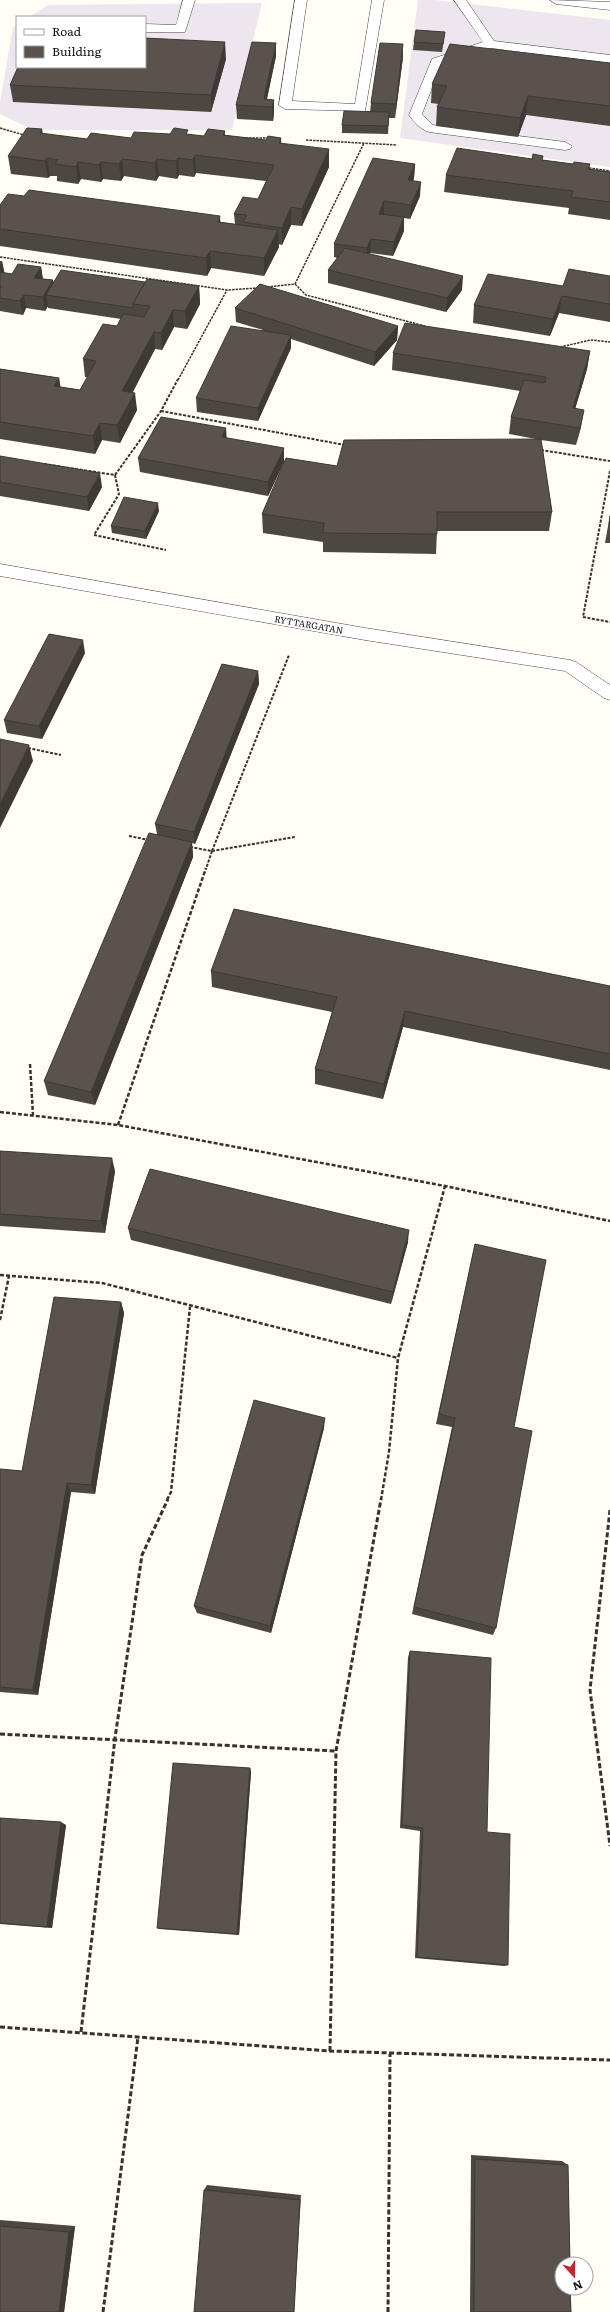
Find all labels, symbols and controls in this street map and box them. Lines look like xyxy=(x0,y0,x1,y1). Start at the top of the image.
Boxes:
legend xyxy=(16,16,146,68)
text: Road xyxy=(52,22,82,40)
text: Building xyxy=(52,42,102,60)
street label: RYTTARGATAN xyxy=(273,611,345,637)
north arrow xyxy=(554,2256,594,2296)
text: N xyxy=(571,2277,585,2295)

